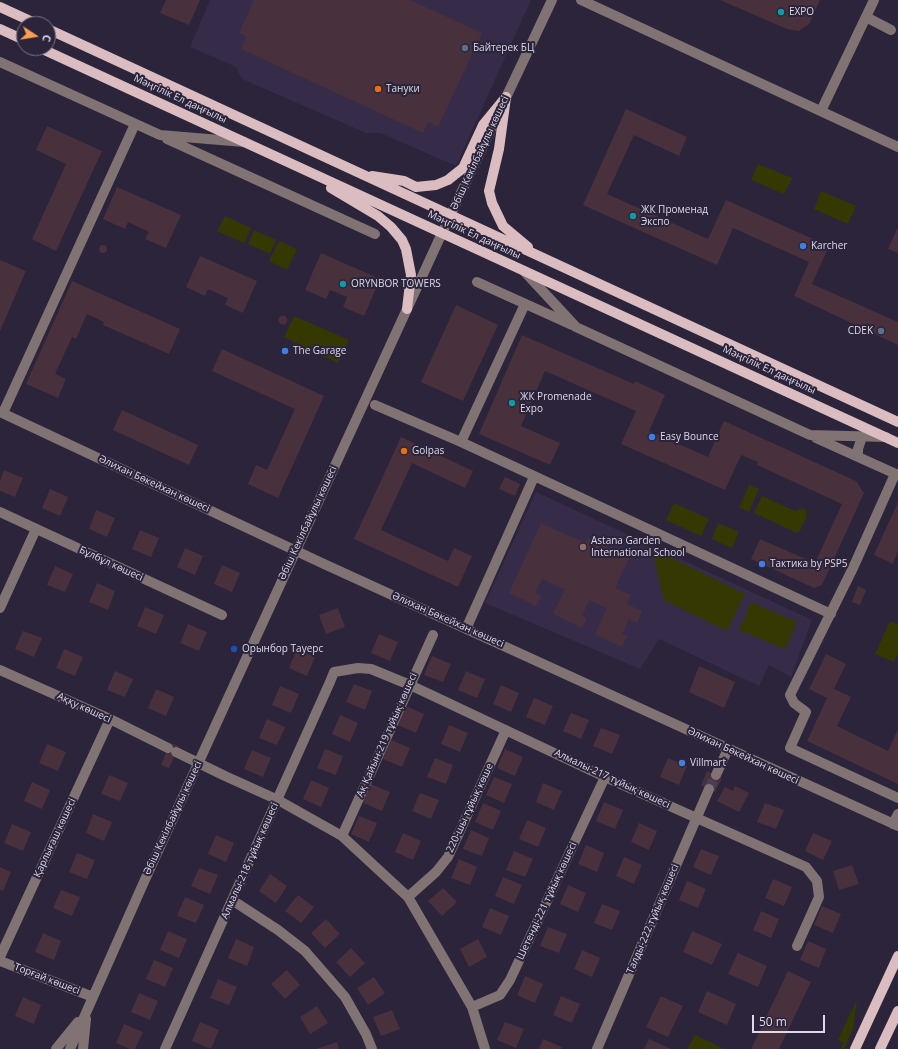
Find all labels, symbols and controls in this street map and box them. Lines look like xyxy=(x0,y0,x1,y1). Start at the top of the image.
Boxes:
place label: EXPO xyxy=(789,6,814,18)
marker: EXPO xyxy=(776,7,786,17)
north arrow xyxy=(16,16,56,56)
text: С xyxy=(39,33,55,43)
place label: Байтерек БЦ xyxy=(473,42,534,54)
marker: Байтерек БЦ xyxy=(460,43,470,53)
street label: Мәңгілік Ел даңғылы xyxy=(132,72,228,126)
place label: Тануки xyxy=(386,83,420,95)
marker: Тануки xyxy=(373,84,383,94)
street label: Әбіш Кекілбайұлы көшесі xyxy=(448,94,512,212)
place label: ЖК Променад Экспо xyxy=(641,204,708,228)
street label: Мәңгілік Ел даңғылы xyxy=(426,208,522,262)
marker: ЖК Променад Экспо xyxy=(628,211,638,221)
place label: Karcher xyxy=(811,240,847,252)
marker: Karcher xyxy=(798,241,808,251)
place label: ORYNBOR TOWERS xyxy=(351,278,441,290)
marker: ORYNBOR TOWERS xyxy=(338,279,348,289)
place label: CDEK xyxy=(848,325,873,337)
marker: CDEK xyxy=(876,326,886,336)
street label: Мәңгілік Ел даңғылы xyxy=(721,343,817,397)
place label: The Garage xyxy=(293,345,346,357)
marker: The Garage xyxy=(280,346,290,356)
place label: ЖК Promenade Expo xyxy=(520,391,592,414)
marker: ЖК Promenade Expo xyxy=(507,398,517,408)
place label: Easy Bounce xyxy=(660,431,719,443)
marker: Easy Bounce xyxy=(647,432,657,442)
place label: Golpas xyxy=(412,445,444,457)
marker: Golpas xyxy=(399,446,409,456)
street label: Әлихан Бөкейхан көшесі xyxy=(97,453,211,515)
street label: Әбіш Кекілбайұлы көшесі xyxy=(276,464,340,582)
place label: Astana Garden International School xyxy=(591,535,685,558)
marker: Astana Garden International School xyxy=(578,542,588,552)
street label: Бұлбұл көшесі xyxy=(77,544,145,584)
place label: Тактика by PSP5 xyxy=(770,558,848,570)
marker: Тактика by PSP5 xyxy=(757,559,767,569)
street label: Әлихан Бөкейхан көшесі xyxy=(390,590,506,650)
place label: Орынбор Тауерс xyxy=(242,643,323,655)
marker: Орынбор Тауерс xyxy=(229,644,239,654)
street label: Ақ Қайын-219 тұйық көшесі xyxy=(354,671,420,799)
street label: Аққу көшесі xyxy=(55,690,113,726)
street label: Әлихан Бөкейхан көшесі xyxy=(686,725,800,787)
street label: Алмалы-217 тұйық көшесі xyxy=(552,747,672,811)
place label: Villmart xyxy=(690,757,726,769)
marker: Villmart xyxy=(677,758,687,768)
street label: Әбіш Кекілбайұлы көшесі xyxy=(141,759,205,877)
street label: 220-шы тұйық көше xyxy=(444,761,496,855)
street label: Қарлығаш көшесі xyxy=(31,796,79,880)
street label: Алмалы-218 тұйық көшесі xyxy=(219,801,281,921)
street label: Шетенді-221 тұйық көшесі xyxy=(514,840,580,962)
street label: Талды-222 тұйық көшесі xyxy=(624,862,682,976)
street label: Торғай көшесі xyxy=(12,961,82,997)
scale bar xyxy=(754,1007,827,1033)
text: 50 m xyxy=(759,1013,787,1030)

